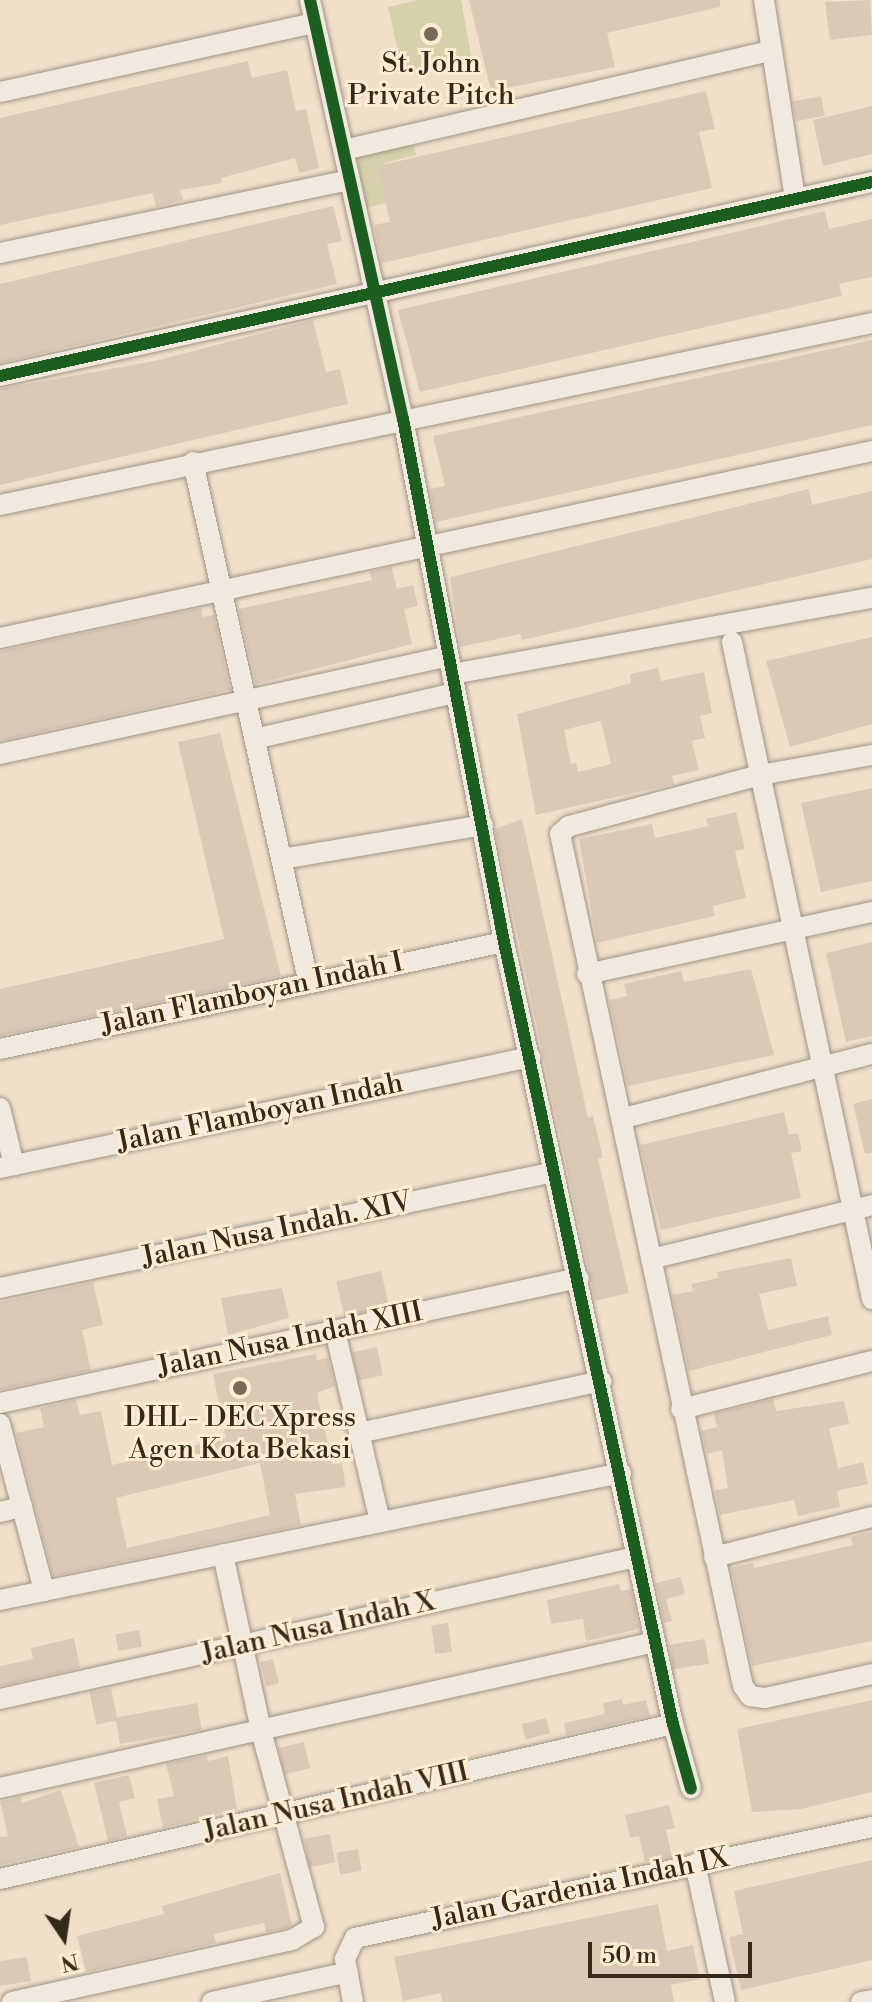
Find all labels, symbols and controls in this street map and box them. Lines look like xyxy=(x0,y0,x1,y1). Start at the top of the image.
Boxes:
marker: St. John Private Pitch xyxy=(422,25,440,43)
place label: St. John Private Pitch xyxy=(348,47,514,113)
street label: Jalan Flamboyan Indah I xyxy=(98,946,406,1042)
street label: Jalan Flamboyan Indah xyxy=(114,1066,406,1160)
street label: Jalan Nusa Indah. XIV xyxy=(139,1185,415,1275)
street label: Jalan Nusa Indah XIII xyxy=(154,1295,426,1385)
marker: DHL- DEC Xpress Agen Kota Bekasi xyxy=(231,1379,249,1397)
place label: DHL- DEC Xpress Agen Kota Bekasi xyxy=(124,1401,356,1467)
street label: Jalan Nusa Indah X xyxy=(198,1585,438,1671)
street label: Jalan Nusa Indah VIII xyxy=(200,1755,472,1849)
street label: Jalan Gardenia Indah IX xyxy=(428,1841,732,1937)
north arrow xyxy=(24,1898,104,1978)
scale bar xyxy=(592,1926,756,1976)
text: 50 m xyxy=(602,1941,657,1971)
text: N xyxy=(58,1947,81,1977)

